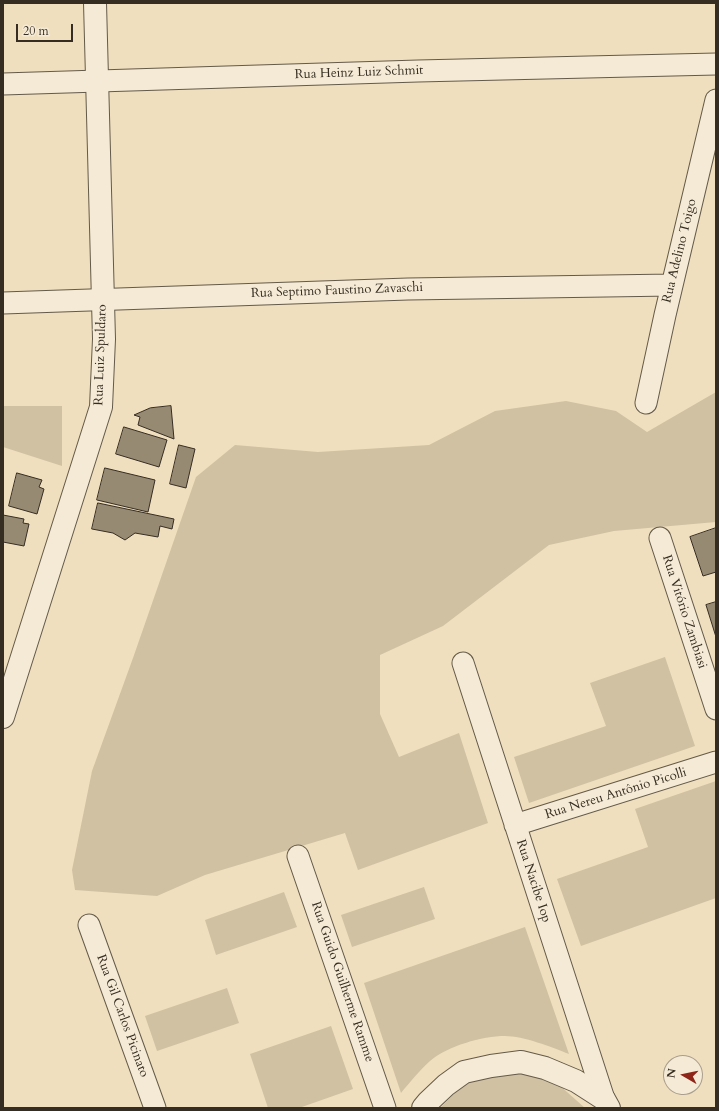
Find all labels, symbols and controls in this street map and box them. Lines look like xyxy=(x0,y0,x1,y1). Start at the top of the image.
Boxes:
scale bar xyxy=(18,16,75,42)
text: 20 m xyxy=(23,23,49,39)
street label: Rua Heinz Luiz Schmit xyxy=(294,63,424,83)
street label: Rua Adelino Toigo xyxy=(660,197,700,305)
street label: Rua Septimo Faustino Zavaschi xyxy=(251,280,423,302)
street label: Rua Luiz Spuldaro xyxy=(91,304,111,406)
street label: Rua Vitório Zambiasi xyxy=(658,553,710,671)
street label: Rua Nereu Antônio Picolli xyxy=(543,765,689,823)
street label: Rua Nacibe Iop xyxy=(512,838,554,924)
street label: Rua Guido Guilherme Ramme xyxy=(307,900,377,1064)
street label: Rua Gil Carlos Picinato xyxy=(93,952,151,1080)
north arrow xyxy=(663,1055,703,1095)
text: N xyxy=(663,1067,680,1079)

